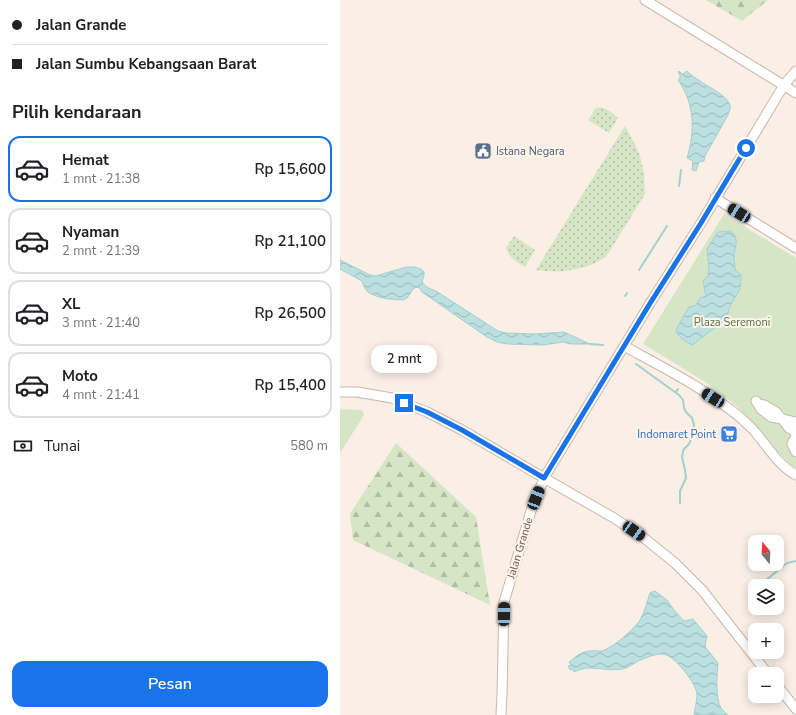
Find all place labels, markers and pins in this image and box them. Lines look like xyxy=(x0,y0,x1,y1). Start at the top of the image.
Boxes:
public building icon: Istana Negara xyxy=(473,141,493,161)
place label: Istana Negara xyxy=(496,144,565,159)
supermarket icon: Indomaret Point xyxy=(719,424,739,444)
place label: Indomaret Point xyxy=(637,427,716,442)

